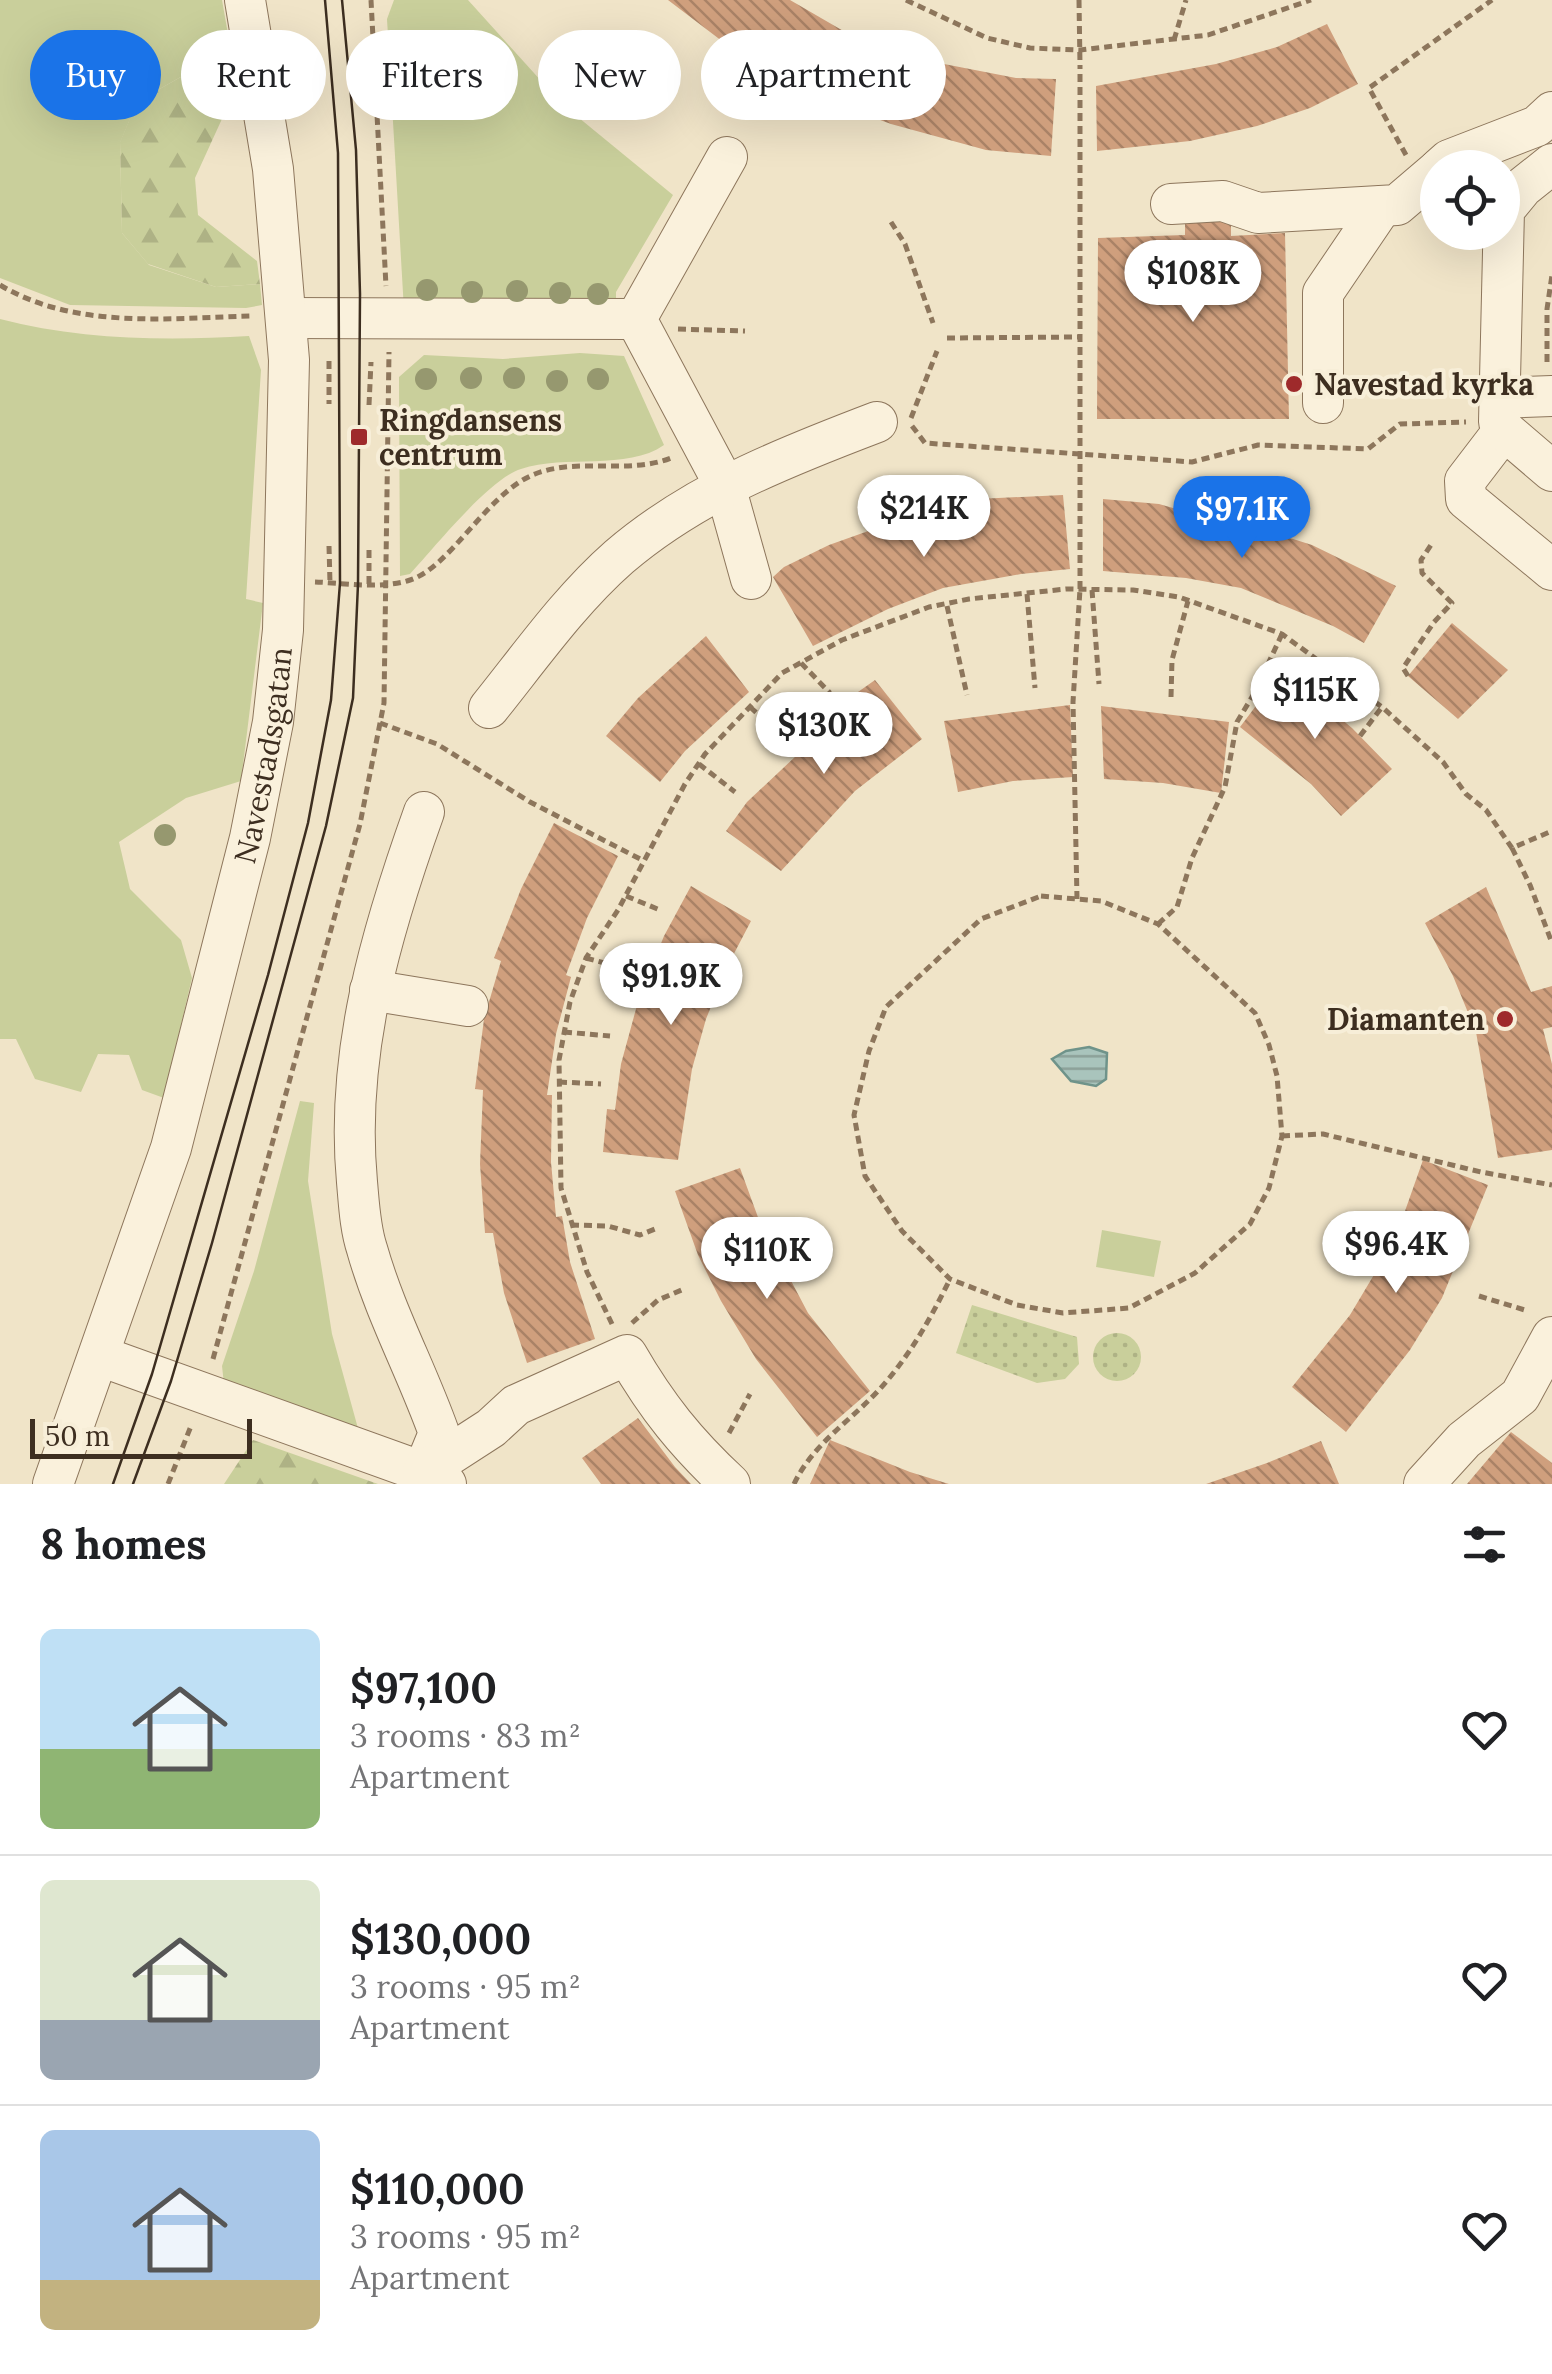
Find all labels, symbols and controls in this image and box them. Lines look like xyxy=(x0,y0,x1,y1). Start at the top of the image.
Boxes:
chip: Buy xyxy=(30,30,161,120)
chip: Rent xyxy=(181,30,326,120)
chip: Filters xyxy=(346,30,518,120)
chip: New xyxy=(538,30,681,120)
chip: Apartment xyxy=(701,30,946,120)
map controls xyxy=(1420,150,1520,250)
button: locate xyxy=(1420,150,1520,250)
pin: $108K xyxy=(1123,240,1263,325)
text: $108K xyxy=(1146,252,1240,293)
place label: Navestad kyrka xyxy=(1314,365,1534,404)
marker: Navestad kyrka xyxy=(1283,373,1305,395)
place label: Ringdansens centrum xyxy=(379,401,562,473)
marker: Ringdansens centrum xyxy=(348,426,370,448)
pin: $214K xyxy=(854,475,994,560)
pin: $97.1K xyxy=(1161,476,1323,561)
text: $214K xyxy=(879,487,969,528)
text: $97.1K xyxy=(1195,488,1289,529)
street label: Navestadsgatan xyxy=(225,645,300,868)
pin: $115K xyxy=(1245,657,1385,742)
text: $115K xyxy=(1273,669,1357,710)
pin: $130K xyxy=(754,692,894,777)
text: $130K xyxy=(778,704,870,745)
pin: $91.9K xyxy=(590,943,752,1028)
text: $91.9K xyxy=(622,955,720,996)
place label: Diamanten xyxy=(1327,1000,1485,1038)
marker: Diamanten xyxy=(1494,1008,1516,1030)
pin: $96.4K xyxy=(1315,1211,1477,1296)
pin: $110K xyxy=(697,1217,837,1302)
text: $96.4K xyxy=(1344,1223,1448,1264)
text: $110K xyxy=(723,1229,811,1270)
scale bar xyxy=(30,1414,252,1458)
text: 50 m xyxy=(45,1418,110,1454)
text: 8 homes xyxy=(40,1517,207,1571)
icon: filters xyxy=(1457,1517,1512,1572)
text: $97,100 xyxy=(350,1661,497,1715)
icon: home xyxy=(120,1669,240,1789)
icon: heart xyxy=(1457,1702,1512,1757)
text: 3 rooms · 83 m² xyxy=(350,1715,581,1756)
text: Apartment xyxy=(350,1756,510,1797)
text: $130,000 xyxy=(350,1912,531,1966)
icon: home xyxy=(120,1920,240,2040)
icon: heart xyxy=(1457,1953,1512,2008)
text: 3 rooms · 95 m² xyxy=(350,1966,581,2007)
text: Apartment xyxy=(350,2007,510,2048)
text: $110,000 xyxy=(350,2162,525,2216)
icon: home xyxy=(120,2170,240,2290)
icon: heart xyxy=(1457,2203,1512,2258)
text: 3 rooms · 95 m² xyxy=(350,2216,581,2257)
text: Apartment xyxy=(350,2257,510,2298)

